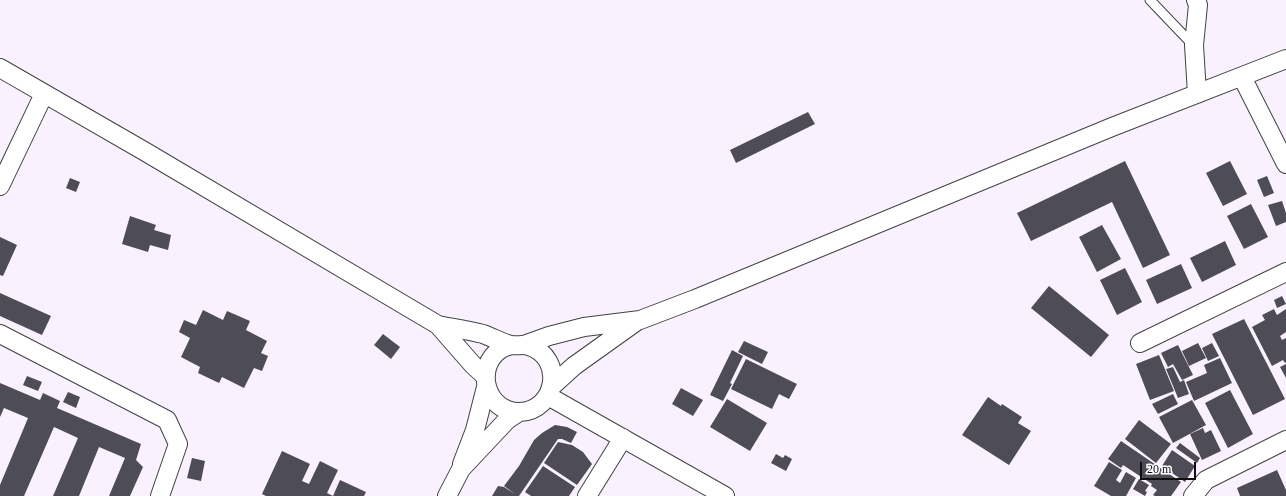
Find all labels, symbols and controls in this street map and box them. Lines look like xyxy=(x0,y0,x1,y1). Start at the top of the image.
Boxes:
scale bar xyxy=(1142,454,1198,480)
text: 20 m xyxy=(1147,462,1171,476)

